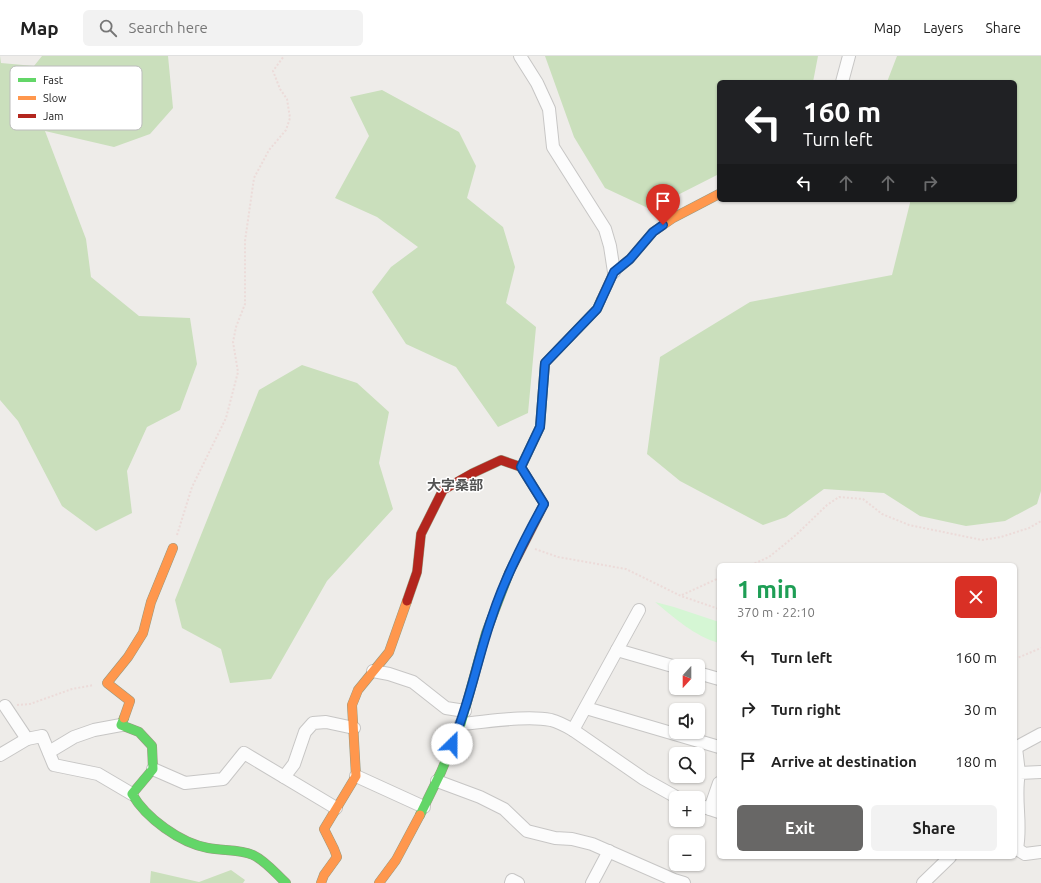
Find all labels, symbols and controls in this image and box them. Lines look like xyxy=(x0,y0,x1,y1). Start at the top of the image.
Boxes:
search box xyxy=(83,10,363,46)
text: Map xyxy=(20,17,59,39)
icon: search xyxy=(97,17,119,39)
text: Search here xyxy=(129,19,208,36)
text: Map xyxy=(874,20,901,36)
text: Layers xyxy=(923,20,963,36)
text: Share xyxy=(985,20,1021,36)
legend xyxy=(10,66,142,130)
text: Fast xyxy=(43,74,64,86)
text: Slow xyxy=(43,92,67,104)
icon: left xyxy=(737,96,789,148)
text: 160 m xyxy=(803,96,881,127)
text: Jam xyxy=(43,110,64,122)
text: Turn left xyxy=(803,129,873,149)
icon: left xyxy=(793,172,815,194)
icon: ahead xyxy=(835,172,857,194)
icon: ahead xyxy=(877,172,899,194)
icon: right xyxy=(919,172,941,194)
pin xyxy=(646,184,680,225)
icon: arrive xyxy=(652,190,674,212)
district label: 大字桑部 xyxy=(427,477,483,493)
text: 1 min xyxy=(737,576,798,603)
button: close xyxy=(955,576,997,618)
text: 370 m · 22:10 xyxy=(737,605,815,619)
icon: left xyxy=(737,646,759,668)
text: Turn left xyxy=(771,649,832,666)
text: 160 m xyxy=(955,649,997,666)
north arrow xyxy=(669,659,705,695)
map controls xyxy=(669,659,705,871)
icon: right xyxy=(737,698,759,720)
text: Turn right xyxy=(771,701,841,718)
text: 30 m xyxy=(964,701,997,718)
button: sound xyxy=(669,703,705,739)
position arrow xyxy=(431,723,473,765)
button: search xyxy=(669,747,705,783)
icon: arrive xyxy=(737,750,759,772)
text: Arrive at destination xyxy=(771,753,917,770)
text: 180 m xyxy=(955,753,997,770)
button: + xyxy=(669,791,705,827)
button: Exit xyxy=(737,805,863,851)
button: Share xyxy=(871,805,997,851)
button: − xyxy=(669,835,705,871)

